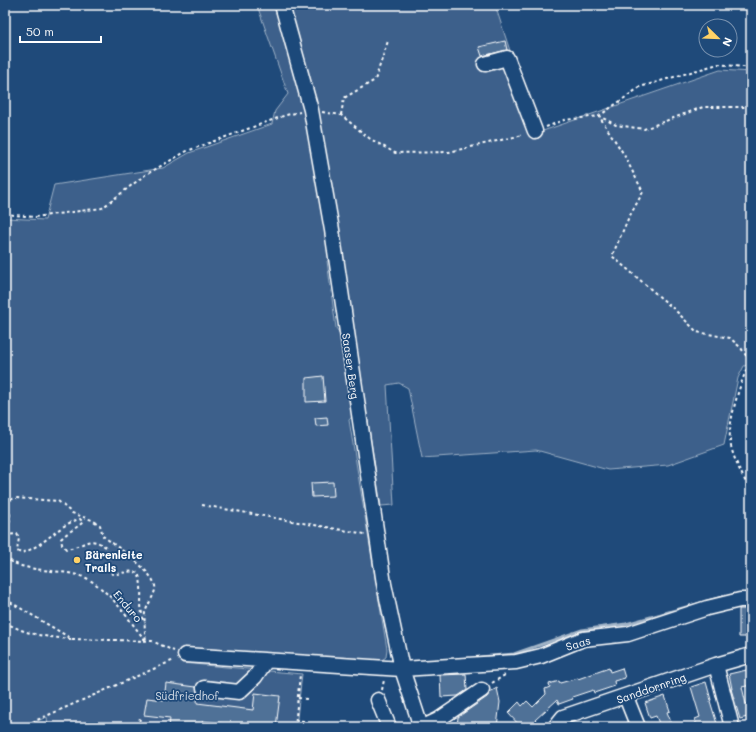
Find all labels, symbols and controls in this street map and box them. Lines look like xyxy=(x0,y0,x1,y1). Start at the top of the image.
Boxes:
scale bar xyxy=(20,18,101,44)
north arrow xyxy=(698,18,738,58)
text: 50 m xyxy=(26,23,54,39)
text: N xyxy=(719,35,736,49)
street label: Saaser Berg xyxy=(339,332,363,400)
place label: Bärenleite Trails xyxy=(85,547,143,575)
marker: Bärenleite Trails xyxy=(72,555,82,565)
street label: Enduro xyxy=(110,587,146,626)
street label: Saas xyxy=(564,632,592,654)
street label: Sanddornring xyxy=(614,669,688,707)
park label: Südfriedhof xyxy=(155,688,219,703)

